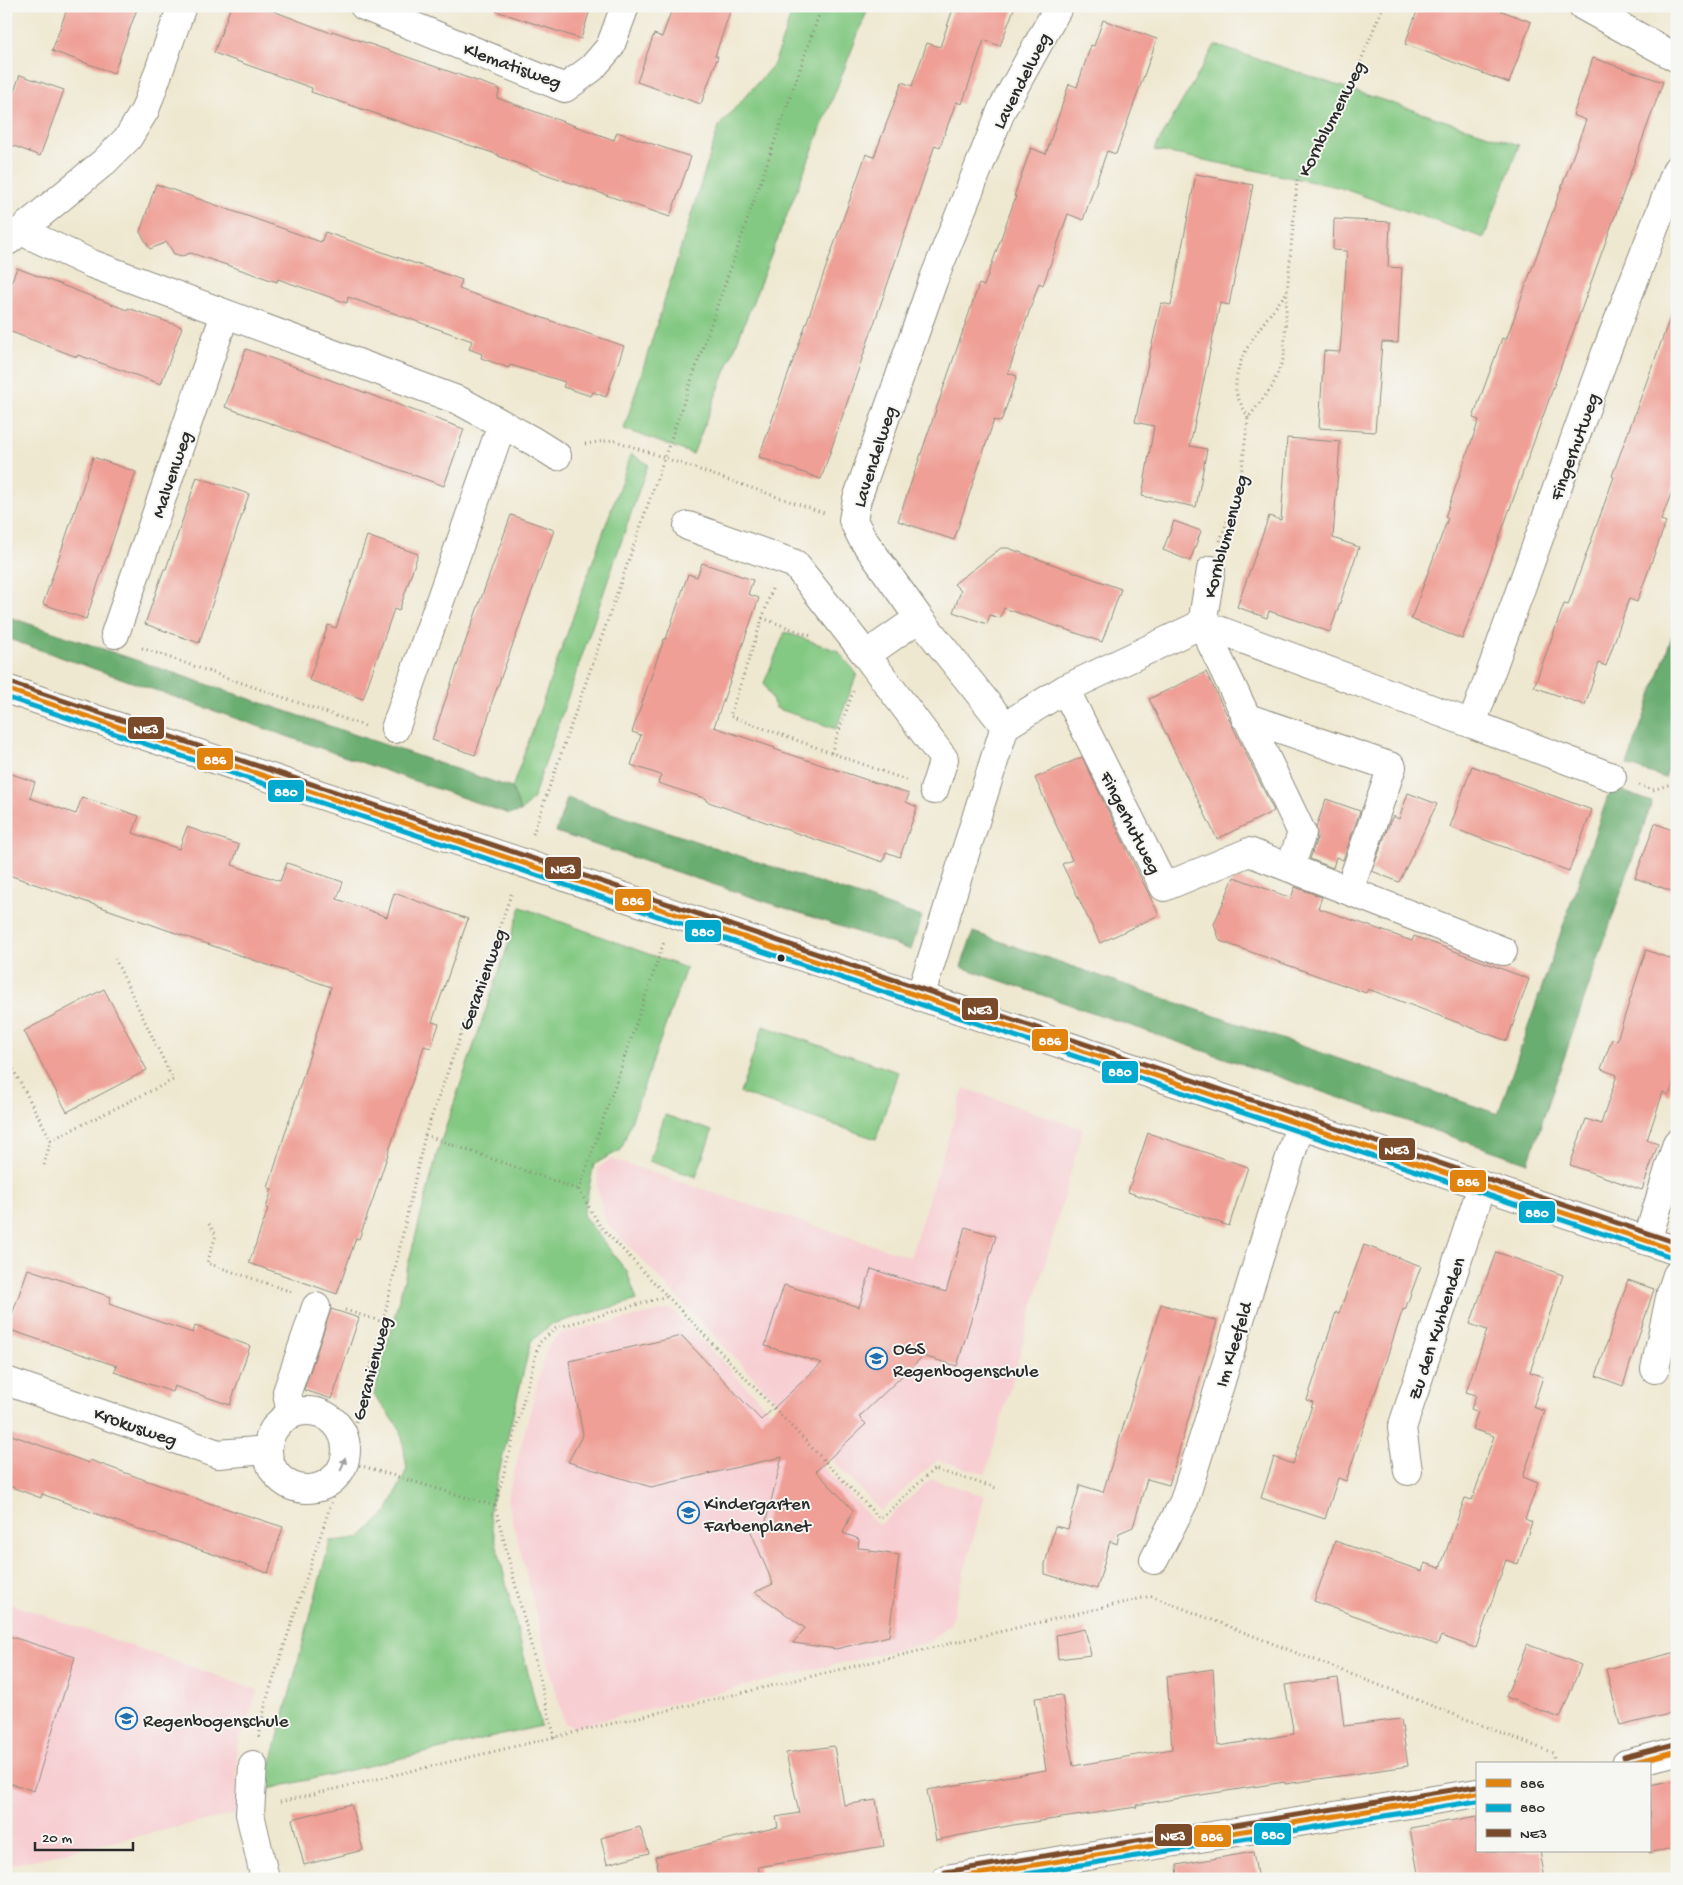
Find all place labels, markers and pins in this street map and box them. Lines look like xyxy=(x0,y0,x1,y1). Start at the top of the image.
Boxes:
unlabelled marker xyxy=(776,953,786,963)
place label: OGS Regenbogenschule xyxy=(893,1339,1039,1384)
school or university icon: OGS Regenbogenschule xyxy=(865,1346,889,1370)
place label: Kindergarten Farbenplanet xyxy=(703,1494,813,1539)
school or university icon: Kindergarten Farbenplanet xyxy=(676,1501,700,1525)
school or university icon: Regenbogenschule xyxy=(115,1707,139,1731)
place label: Regenbogenschule xyxy=(143,1711,289,1734)

